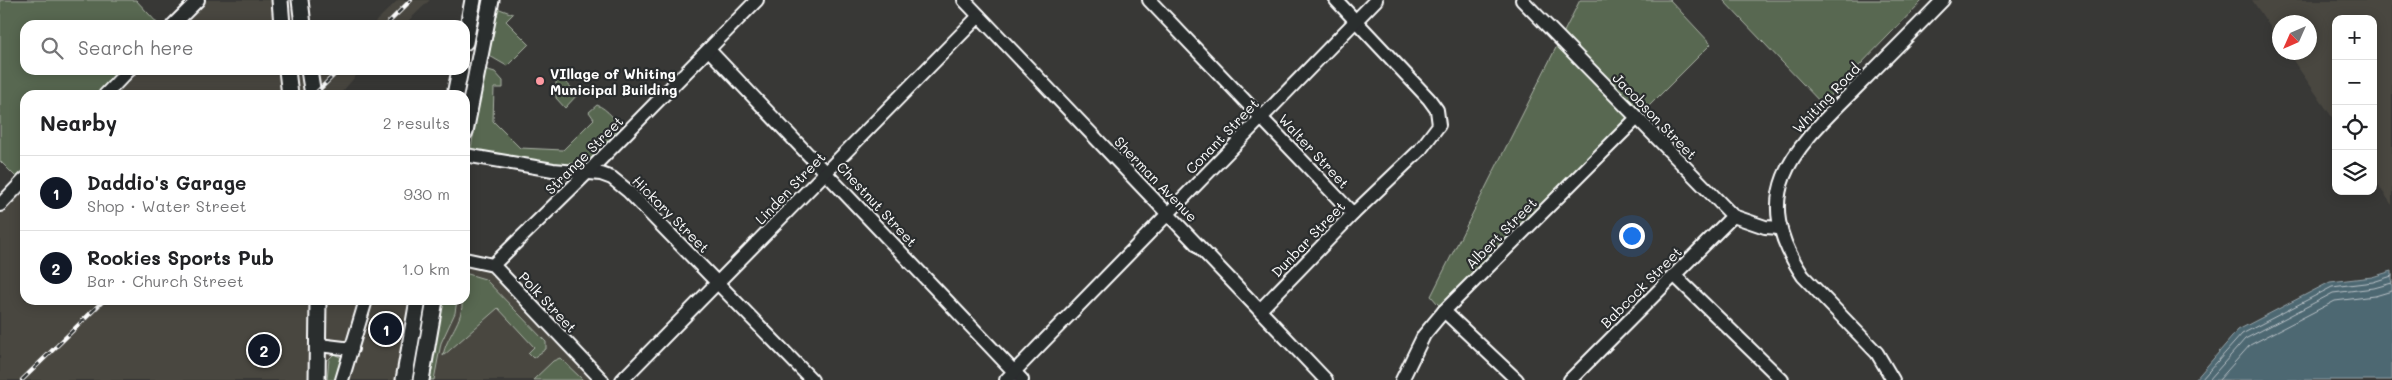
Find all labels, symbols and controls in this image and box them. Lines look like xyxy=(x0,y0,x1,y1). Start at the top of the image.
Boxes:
north arrow xyxy=(2272,15,2317,60)
map controls xyxy=(2332,15,2377,195)
button: + xyxy=(2332,15,2377,60)
search box xyxy=(20,20,470,75)
icon: search xyxy=(38,34,66,62)
text: Search here xyxy=(78,35,194,60)
street label: Whiting Road xyxy=(1788,59,1864,137)
button: − xyxy=(2332,60,2377,105)
place label: VIllage of Whiting Municipal Building xyxy=(550,64,677,99)
street label: Jacobson Street xyxy=(1609,68,1701,164)
marker: VIllage of Whiting Municipal Building xyxy=(534,75,546,87)
street label: Conant Street xyxy=(1181,94,1263,178)
button: locate xyxy=(2332,105,2377,150)
text: Nearby xyxy=(40,109,117,136)
street label: Walter Street xyxy=(1275,110,1353,192)
text: 2 results xyxy=(383,112,450,133)
street label: Strange Street xyxy=(541,112,627,198)
street label: Sherman Avenue xyxy=(1110,132,1202,226)
street label: Linden Street xyxy=(751,148,829,228)
button: layers xyxy=(2332,150,2377,195)
street label: Chestnut Street xyxy=(832,157,922,251)
text: Daddio's Garage xyxy=(87,170,246,195)
street label: Hickory Street xyxy=(628,171,714,257)
text: 1 xyxy=(52,183,60,204)
text: 930 m xyxy=(403,183,450,204)
street label: Albert Street xyxy=(1461,193,1541,273)
text: Shop · Water Street xyxy=(87,195,247,216)
street label: Dunbar Street xyxy=(1267,197,1349,281)
your location xyxy=(1619,223,1645,249)
street label: Babcock Street xyxy=(1596,242,1686,332)
text: Rookies Sports Pub xyxy=(87,245,274,270)
text: 2 xyxy=(52,258,60,279)
text: 1.0 km xyxy=(402,258,450,279)
street label: Polk Street xyxy=(515,267,581,337)
text: Bar · Church Street xyxy=(87,270,244,291)
pin: 1 xyxy=(370,310,402,348)
pin: 2 xyxy=(248,331,280,369)

